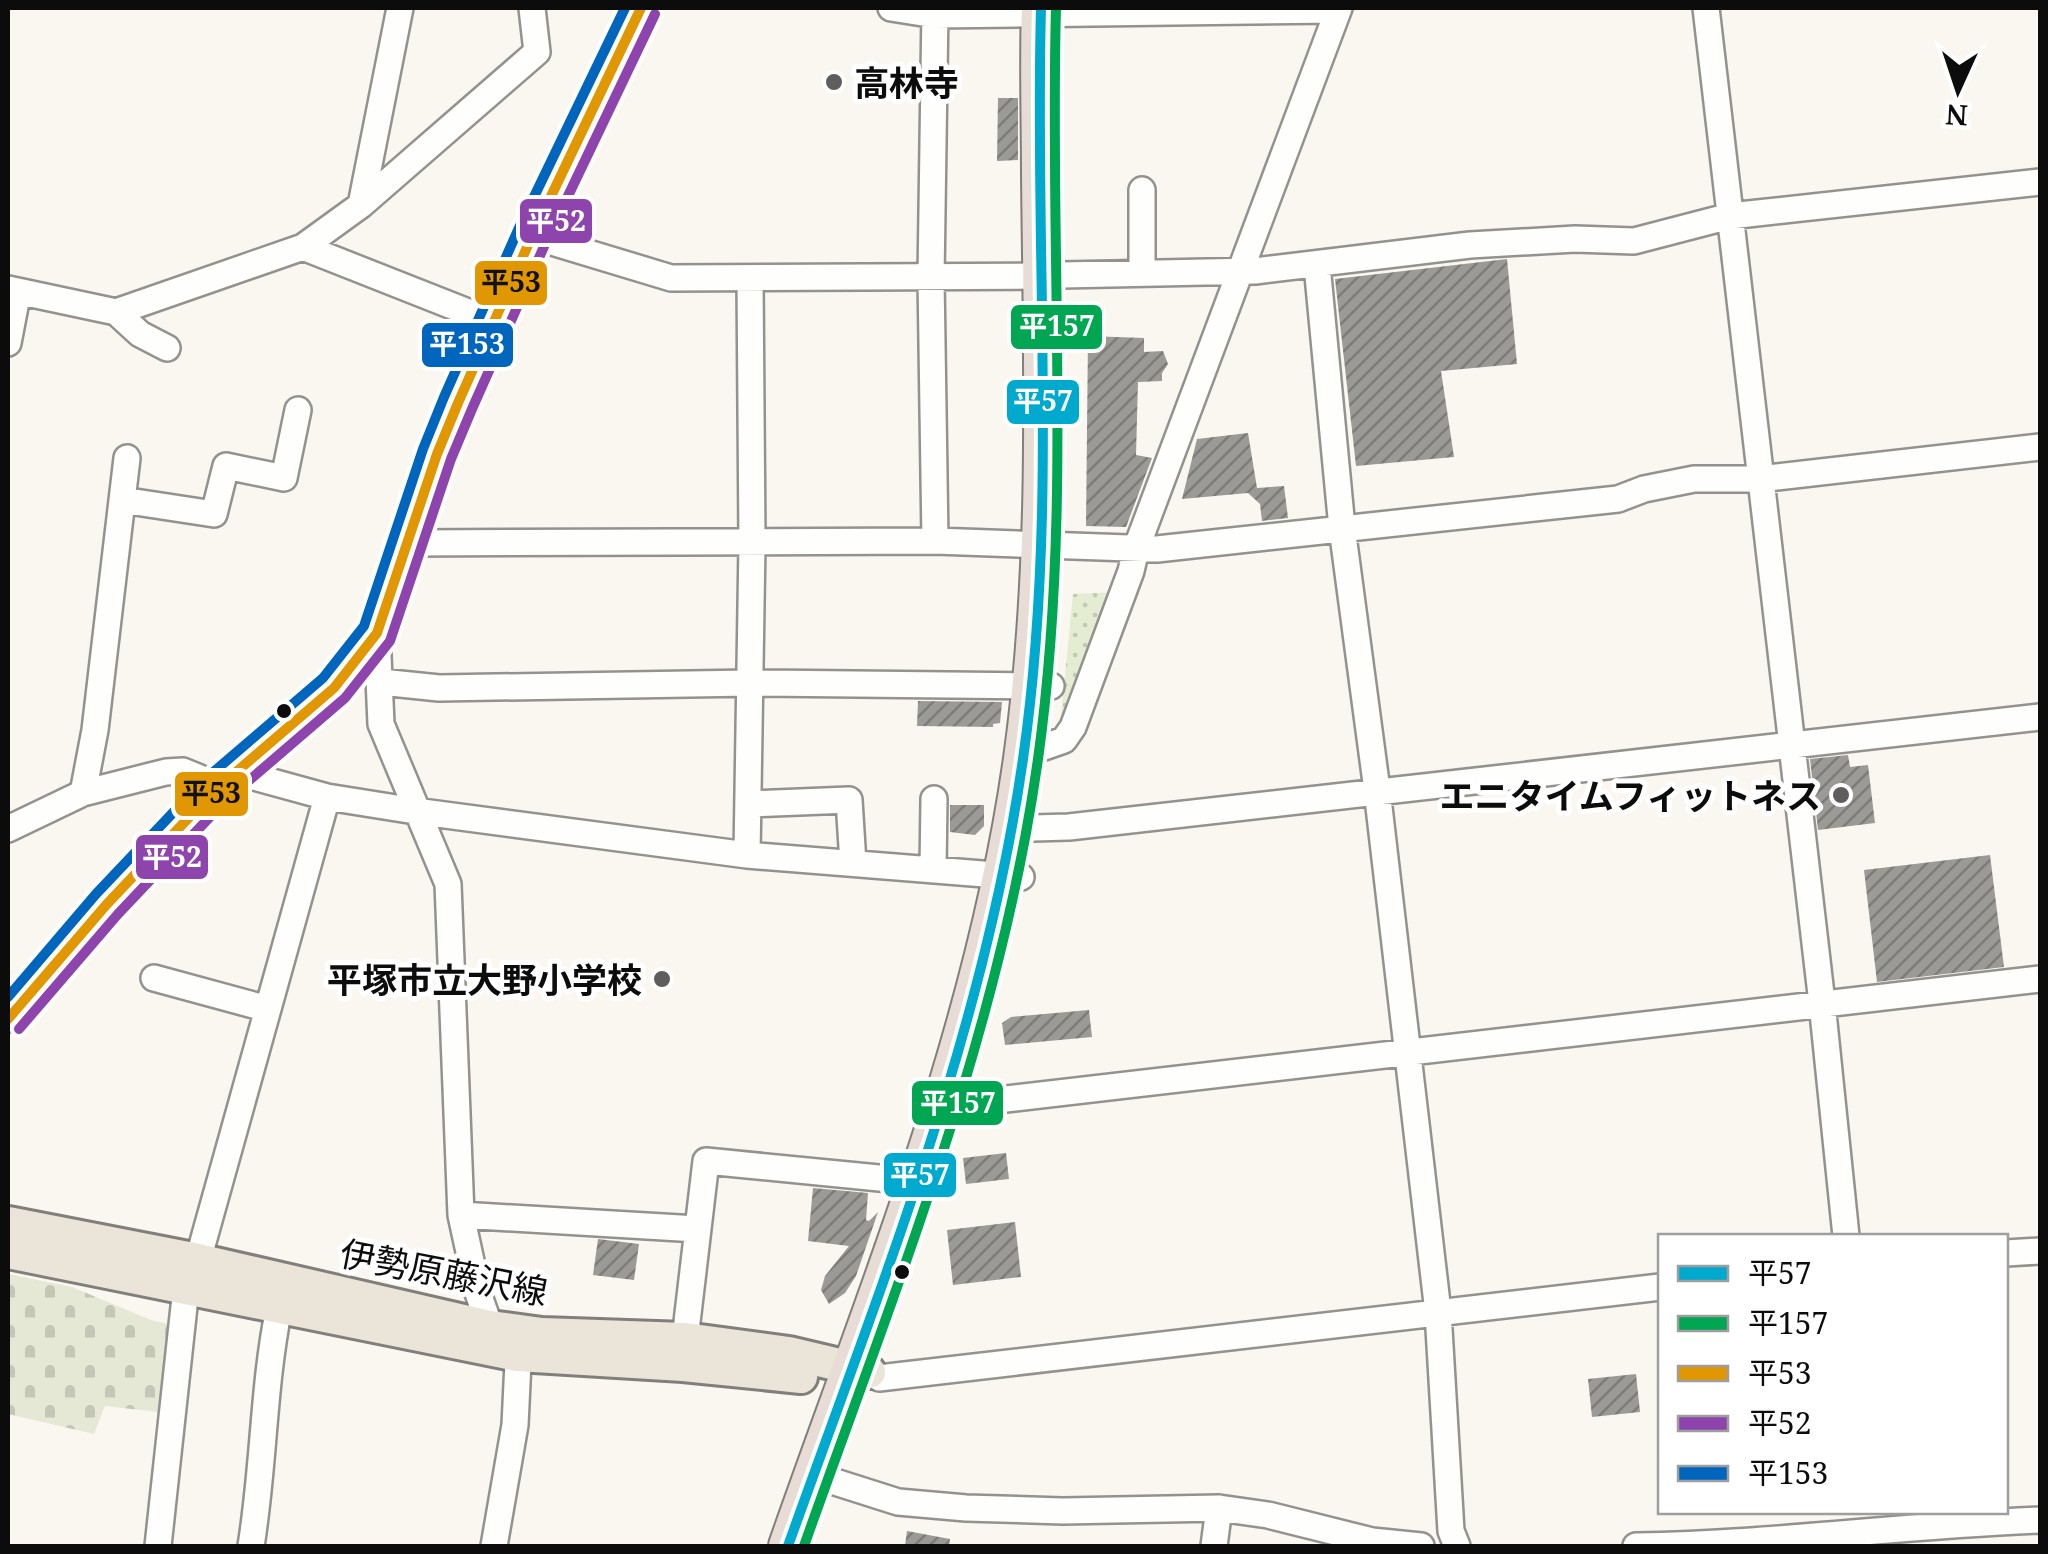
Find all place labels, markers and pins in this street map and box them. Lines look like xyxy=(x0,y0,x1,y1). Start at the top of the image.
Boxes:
place label: 高林寺 xyxy=(854,59,959,106)
marker: 高林寺 xyxy=(823,71,845,93)
unlabelled marker xyxy=(274,701,294,721)
place label: エニタイムフィットネス xyxy=(1439,772,1821,819)
marker: エニタイムフィットネス xyxy=(1830,784,1852,806)
place label: 平塚市立大野小学校 xyxy=(327,956,642,1003)
marker: 平塚市立大野小学校 xyxy=(651,968,673,990)
unlabelled marker xyxy=(892,1262,912,1282)

